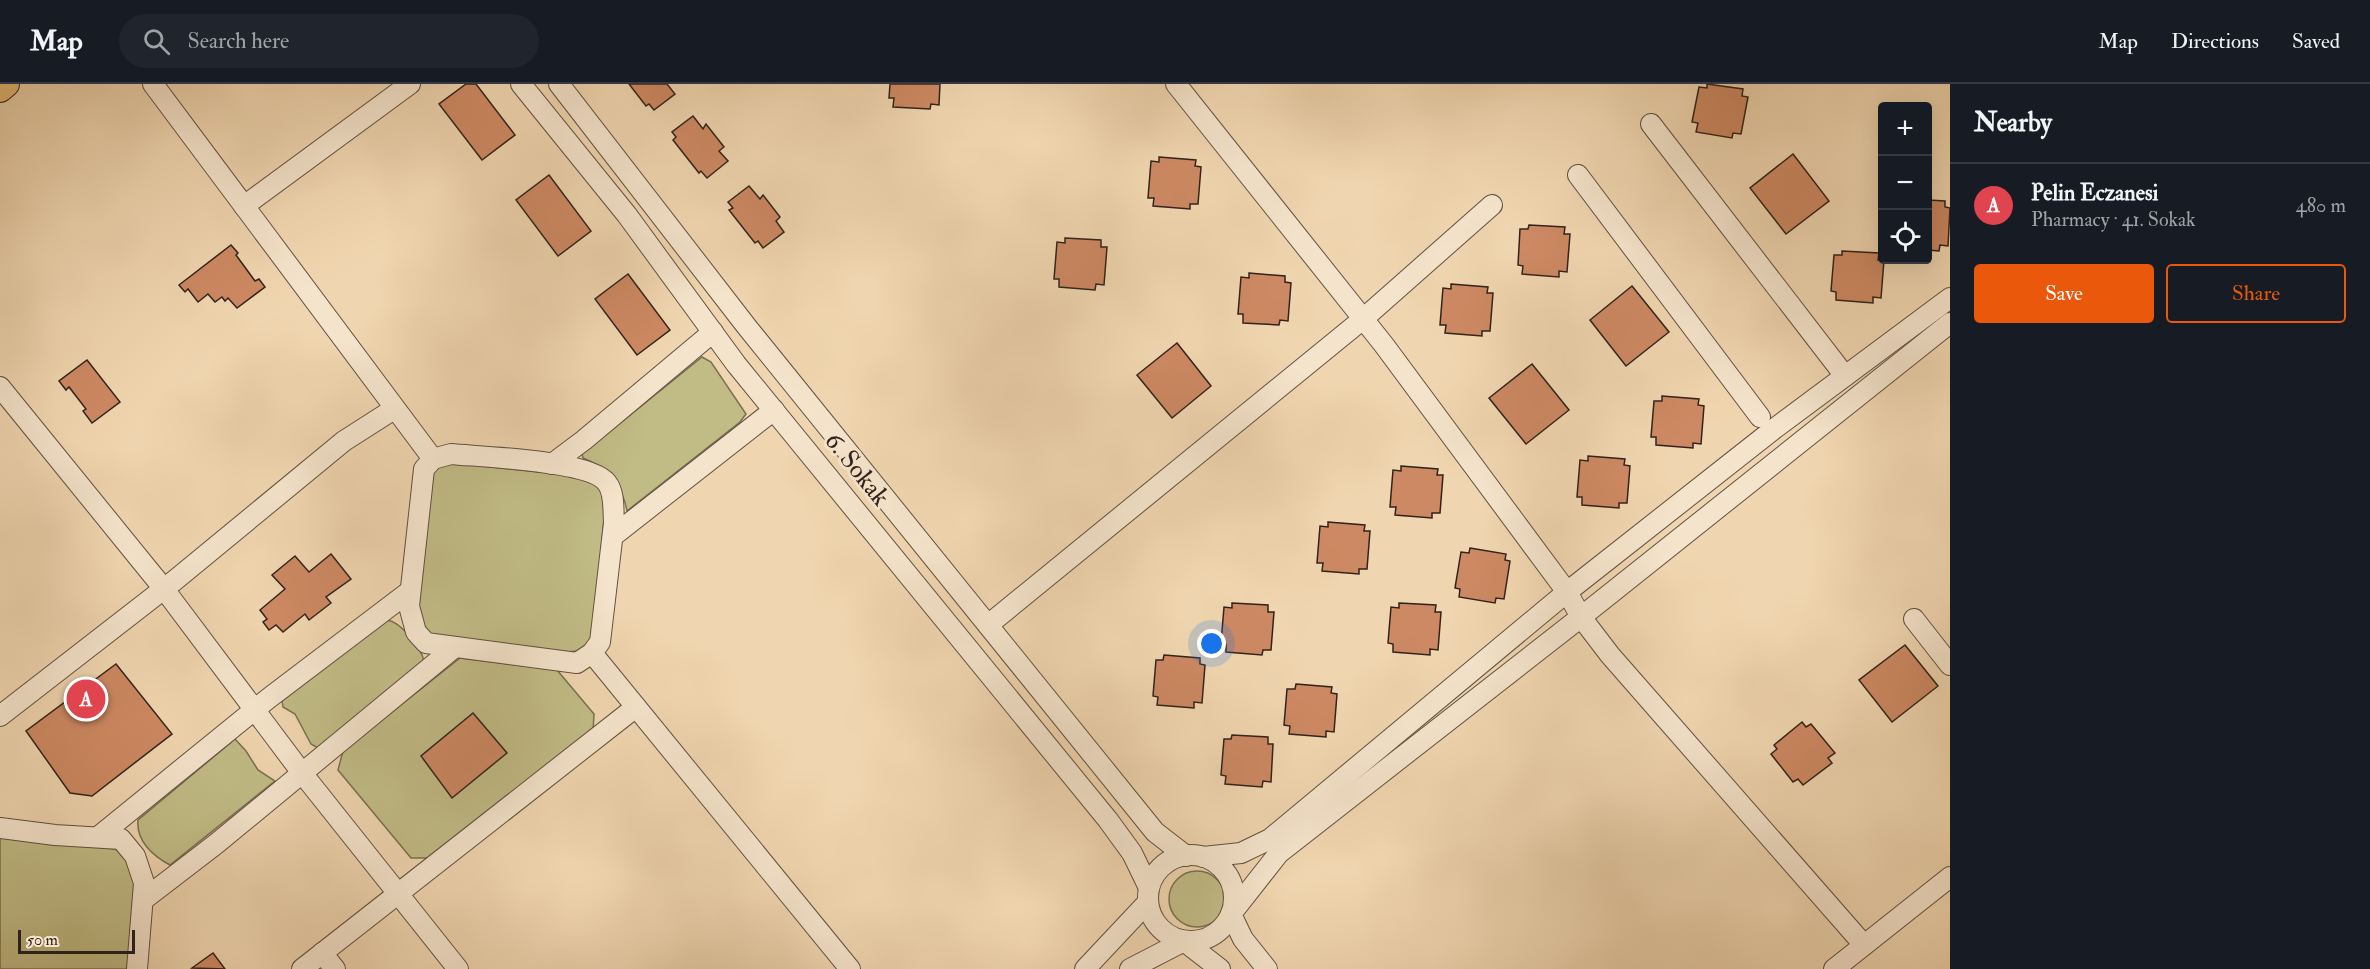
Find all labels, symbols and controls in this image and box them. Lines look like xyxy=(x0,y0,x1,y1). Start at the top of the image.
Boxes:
search box xyxy=(119,14,539,68)
text: Map xyxy=(30,24,83,59)
icon: search xyxy=(140,25,173,58)
text: Search here xyxy=(188,27,289,55)
text: Map xyxy=(2098,28,2138,55)
text: Directions xyxy=(2171,28,2259,55)
text: Saved xyxy=(2292,28,2340,55)
map controls xyxy=(1878,102,1932,264)
button: + xyxy=(1878,102,1932,156)
text: Nearby xyxy=(1974,107,2052,139)
button: − xyxy=(1878,156,1932,210)
text: Pelin Eczanesi xyxy=(2031,179,2158,207)
text: A xyxy=(1987,193,2000,218)
text: 480 m xyxy=(2296,193,2346,218)
text: Pharmacy · 41. Sokak xyxy=(2031,207,2196,232)
button: locate xyxy=(1878,210,1932,264)
button: Save xyxy=(1974,264,2154,323)
button: Share xyxy=(2166,264,2346,323)
street label: 6. Sokak xyxy=(818,426,897,513)
your location xyxy=(1197,629,1226,658)
pin: A xyxy=(66,676,106,722)
scale bar xyxy=(18,927,135,954)
text: 50 m xyxy=(27,930,58,950)

